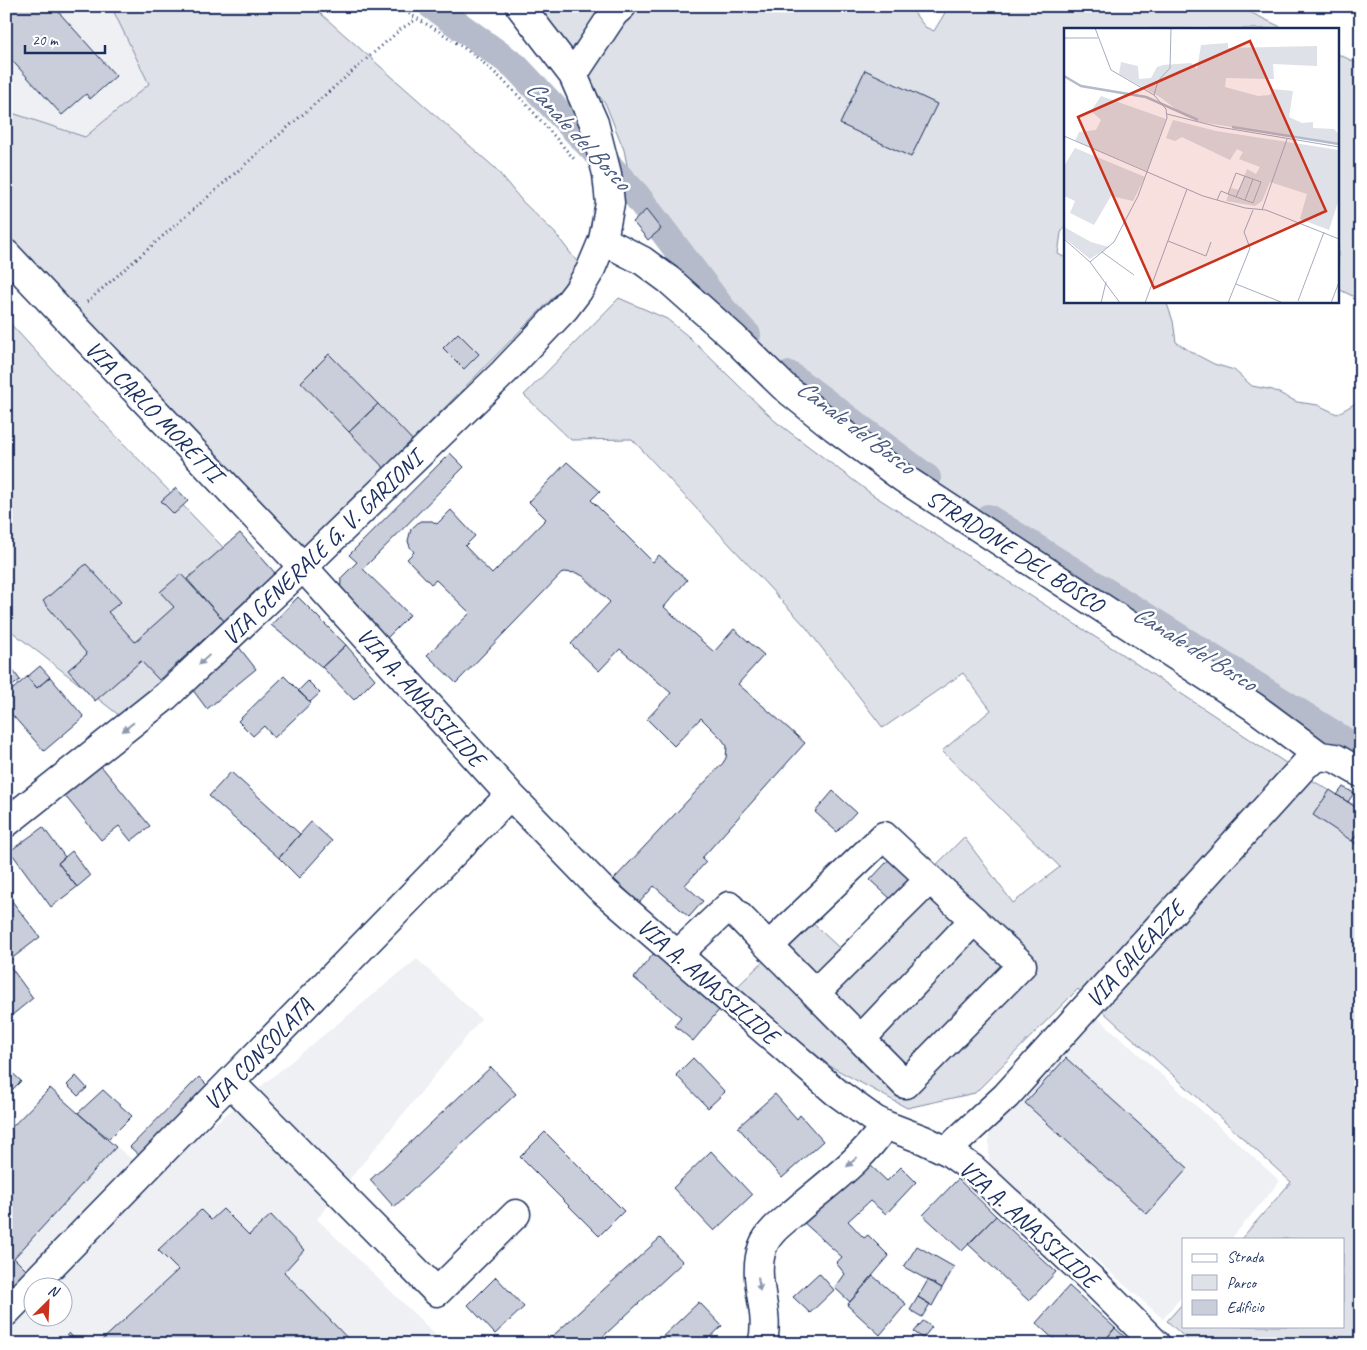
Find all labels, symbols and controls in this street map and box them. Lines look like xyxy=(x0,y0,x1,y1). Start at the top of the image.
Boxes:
scale bar xyxy=(25,22,105,54)
inset map xyxy=(1064,28,1340,302)
text: 20 m xyxy=(32,31,59,50)
water label: Canale del Bosco xyxy=(519,73,640,199)
street label: VIA CARLO MORETTI xyxy=(79,334,233,492)
water label: Canale del Bosco xyxy=(790,372,923,483)
street label: VIA GENERALE G. V. GARIONI xyxy=(216,441,432,651)
street label: STRADONE DEL BOSCO xyxy=(921,482,1112,621)
water label: Canale del Bosco xyxy=(1127,597,1265,700)
street label: VIA A. ANASSILIDE xyxy=(350,621,493,775)
one-way arrow xyxy=(198,654,210,666)
one-way arrow xyxy=(122,721,135,732)
street label: VIA GALEAZZE xyxy=(1079,892,1193,1014)
street label: VIA A. ANASSILIDE xyxy=(631,911,787,1052)
street label: VIA CONSOLATA xyxy=(197,991,320,1116)
street label: VIA A. ANASSILIDE xyxy=(953,1153,1107,1296)
one-way arrow xyxy=(846,1156,859,1167)
legend xyxy=(1182,1238,1344,1328)
text: Strada xyxy=(1227,1248,1264,1267)
text: Parco xyxy=(1227,1274,1258,1293)
one-way arrow xyxy=(755,1277,763,1293)
north arrow xyxy=(22,1278,72,1328)
text: N xyxy=(46,1281,63,1301)
text: Edificio xyxy=(1227,1298,1265,1317)

